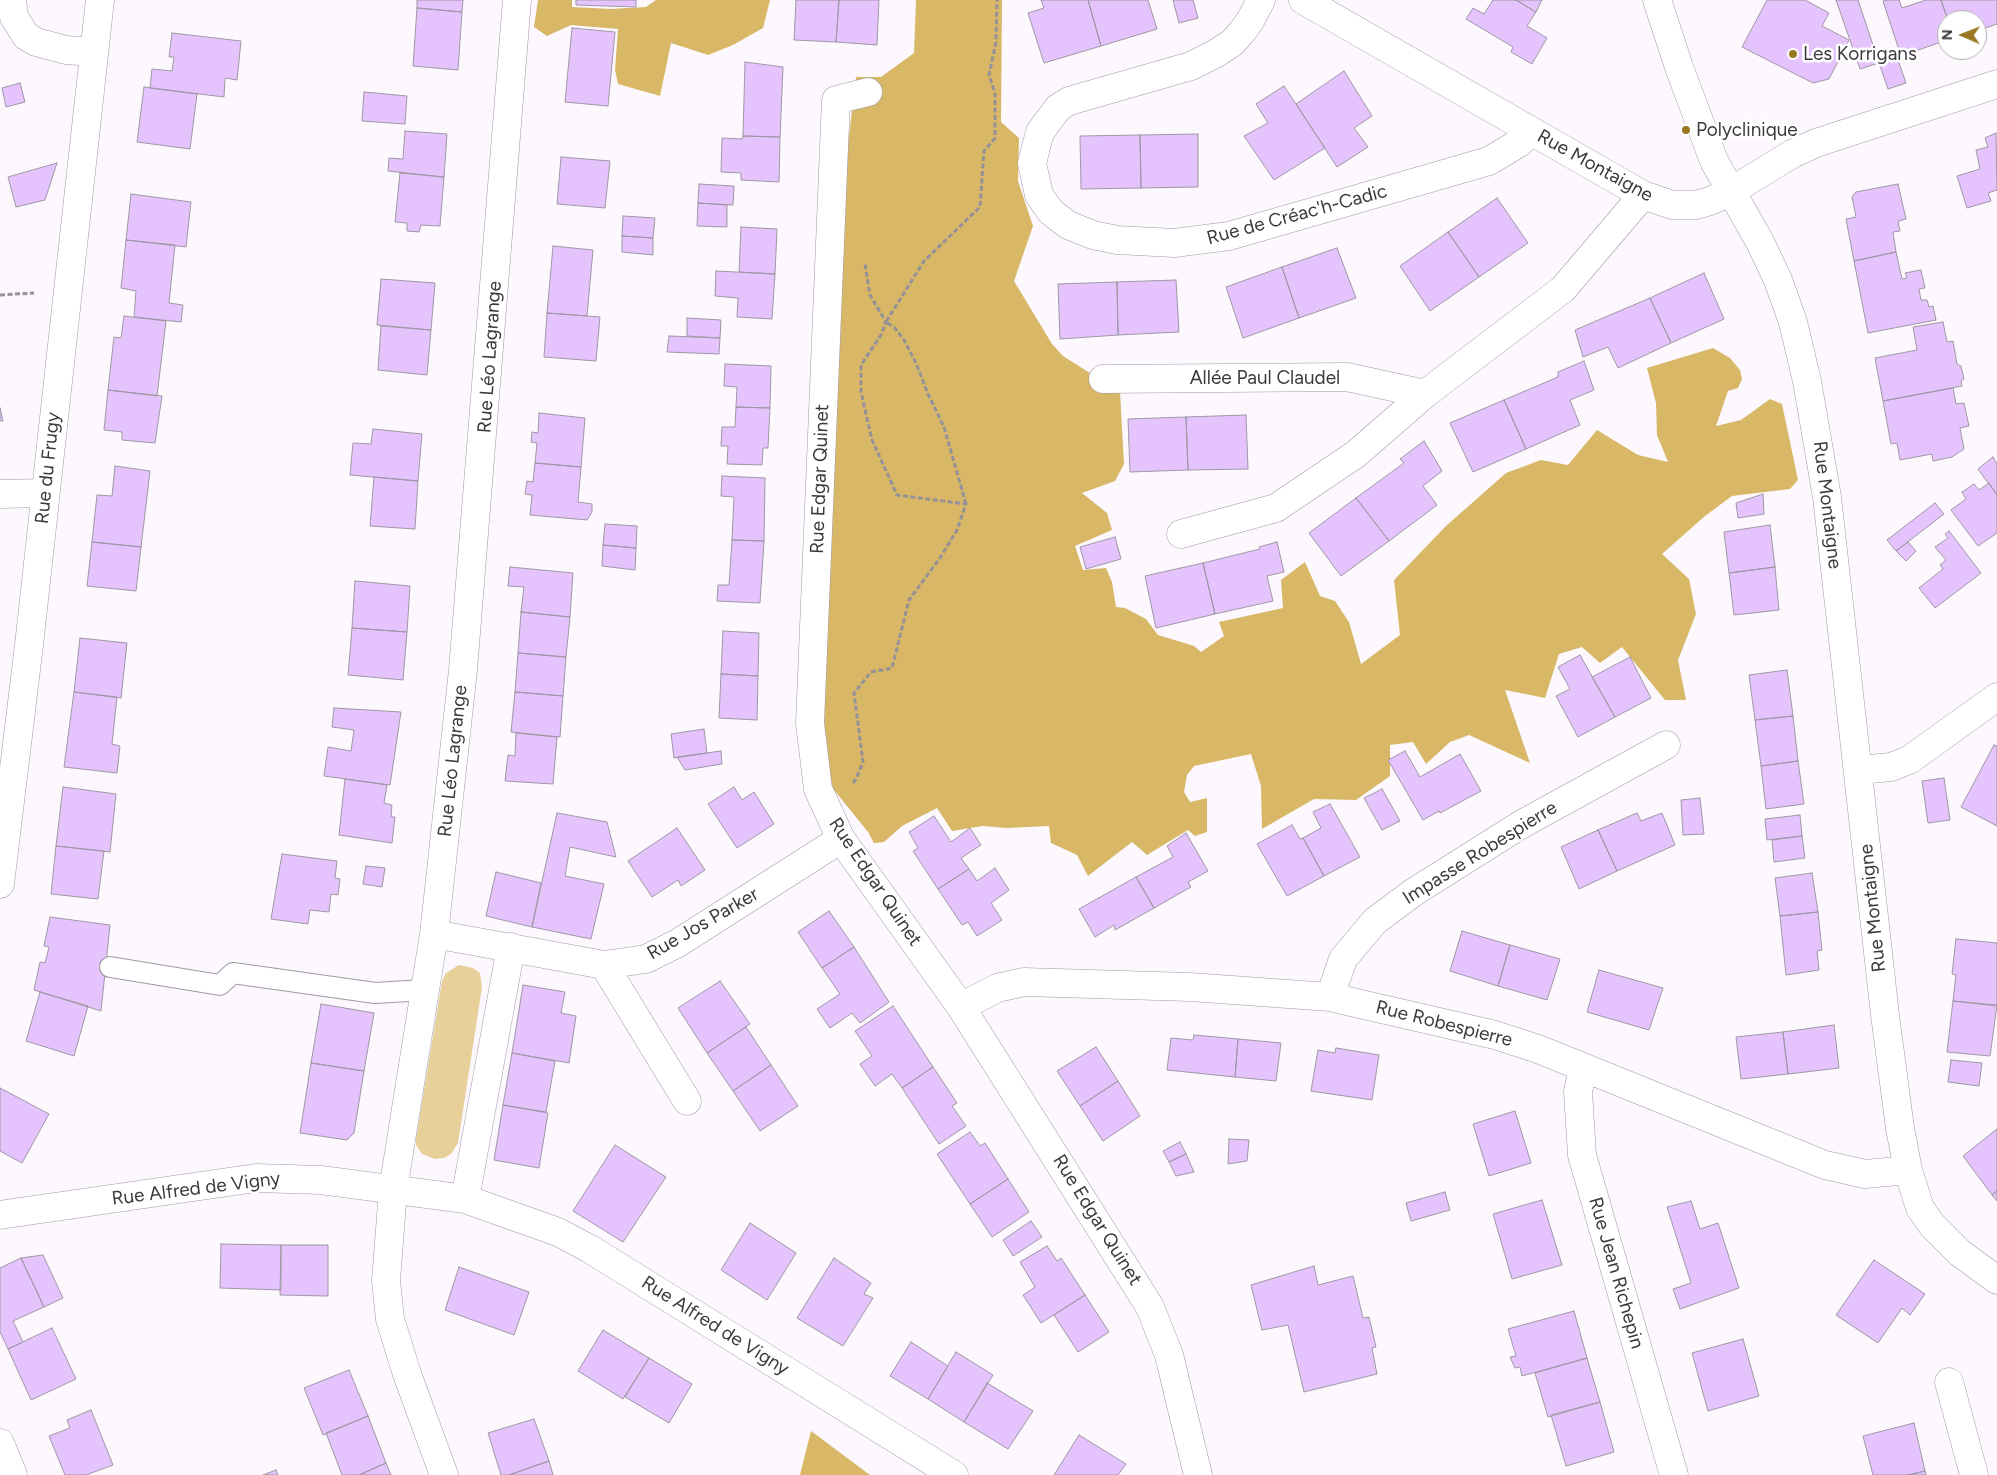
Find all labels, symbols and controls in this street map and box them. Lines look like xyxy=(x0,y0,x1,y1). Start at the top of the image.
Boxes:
north arrow xyxy=(1937,10,1987,60)
text: N xyxy=(1939,29,1956,40)
place label: Les Korrigans xyxy=(1803,43,1917,65)
marker: Les Korrigans xyxy=(1787,48,1799,60)
place label: Polyclinique xyxy=(1696,119,1798,141)
marker: Polyclinique xyxy=(1680,124,1692,136)
street label: Rue Montaigne xyxy=(1533,125,1657,207)
street label: Rue de Créac'h-Cadic xyxy=(1204,180,1390,250)
street label: Rue Léo Lagrange xyxy=(473,280,507,434)
street label: Allée Paul Claudel xyxy=(1190,367,1340,389)
street label: Rue Edgar Quinet xyxy=(806,404,834,554)
street label: Rue du Frugy xyxy=(31,411,65,525)
street label: Rue Montaigne xyxy=(1808,440,1846,570)
street label: Rue Léo Lagrange xyxy=(434,684,472,838)
street label: Impasse Robespierre xyxy=(1399,796,1561,910)
street label: Rue Edgar Quinet xyxy=(824,813,926,951)
street label: Rue Montaigne xyxy=(1855,843,1891,973)
street label: Rue Jos Parker xyxy=(643,883,763,965)
street label: Rue Robespierre xyxy=(1373,996,1515,1052)
street label: Rue Edgar Quinet xyxy=(1048,1150,1146,1290)
street label: Rue Alfred de Vigny xyxy=(110,1167,282,1211)
street label: Rue Jean Richepin xyxy=(1583,1195,1649,1351)
street label: Rue Alfred de Vigny xyxy=(637,1271,793,1381)

